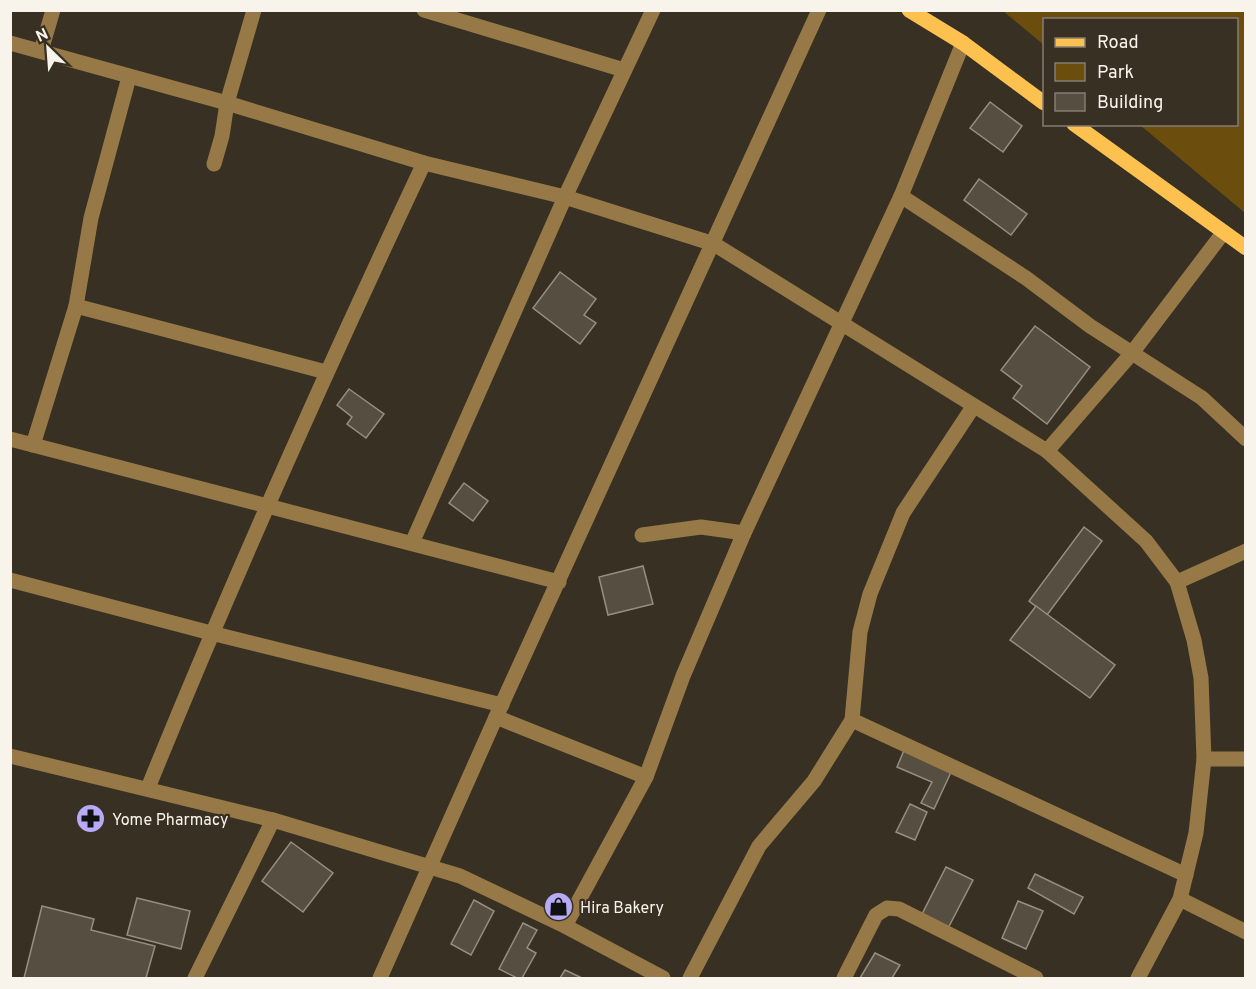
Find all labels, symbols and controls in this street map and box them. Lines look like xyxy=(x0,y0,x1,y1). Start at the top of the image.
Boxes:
north arrow xyxy=(18,18,78,78)
legend xyxy=(1043,18,1238,126)
text: N xyxy=(33,25,52,48)
text: Road xyxy=(1097,32,1139,55)
text: Park xyxy=(1097,62,1134,85)
text: Building xyxy=(1097,92,1163,115)
pharmacy icon: Yome Pharmacy xyxy=(75,803,107,835)
place label: Yome Pharmacy xyxy=(112,811,229,831)
shop icon: Hira Bakery xyxy=(543,891,575,923)
place label: Hira Bakery xyxy=(580,899,664,919)

